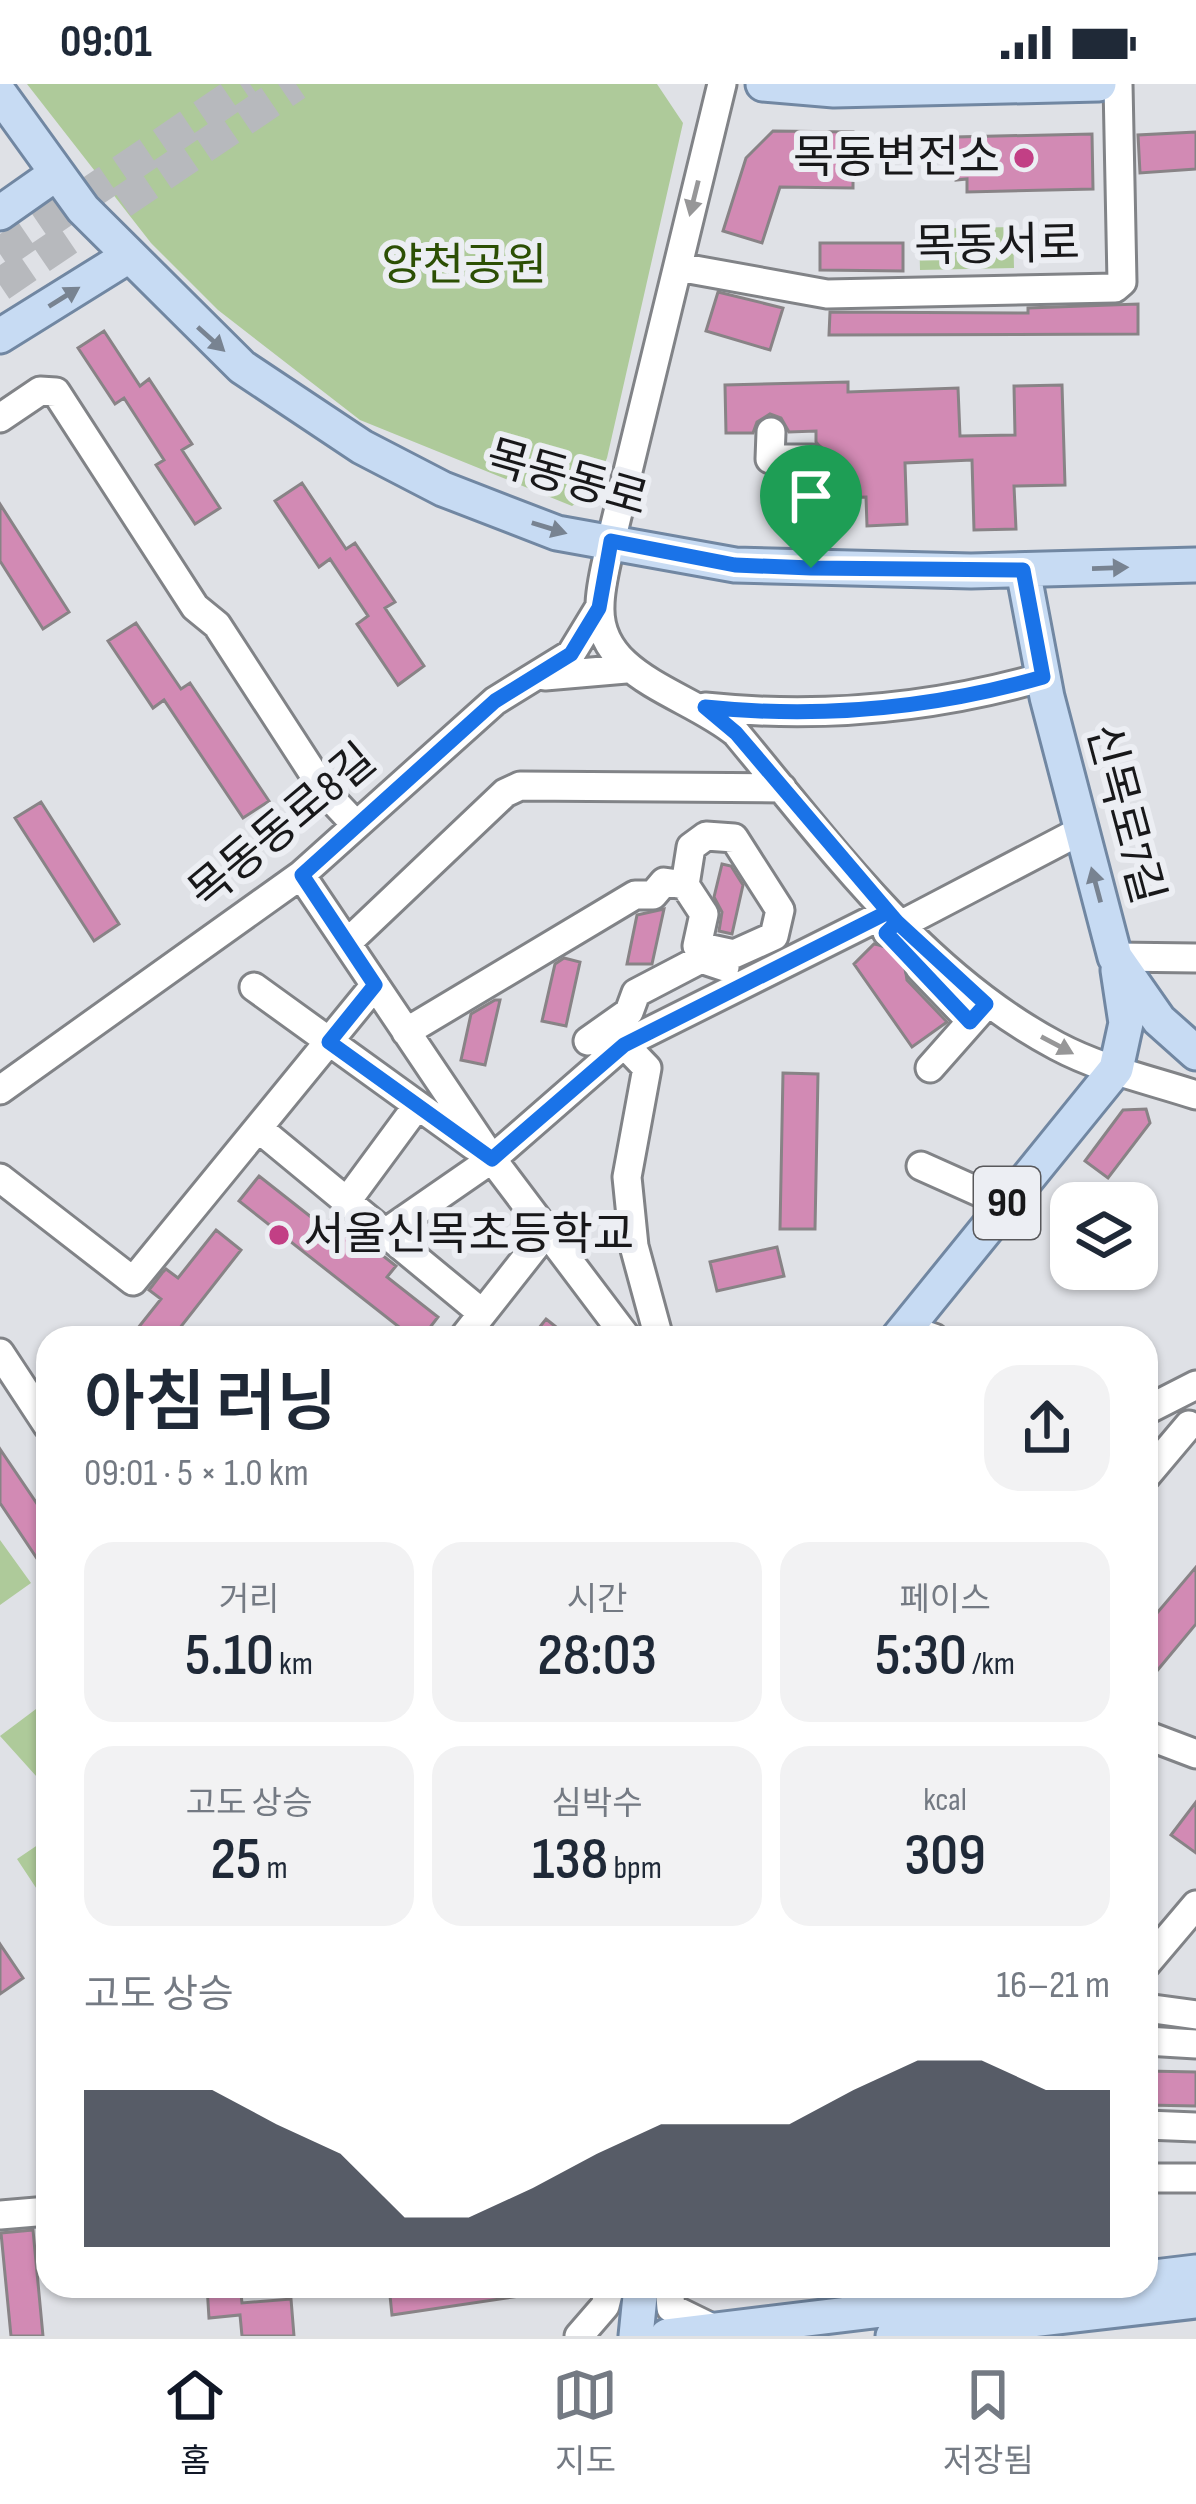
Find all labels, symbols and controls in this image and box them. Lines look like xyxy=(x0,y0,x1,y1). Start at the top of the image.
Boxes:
text: 09:01 xyxy=(60,15,152,70)
place label: 목동변전소 xyxy=(793,131,1000,186)
marker: 목동변전소 xyxy=(1011,145,1037,171)
one-way arrow xyxy=(684,179,703,217)
street label: 목동서로 xyxy=(914,217,1080,275)
park label: 양천공원 xyxy=(381,239,547,294)
one-way arrow xyxy=(47,287,81,308)
one-way arrow xyxy=(196,325,225,352)
street label: 목동동로 xyxy=(480,430,654,528)
pin xyxy=(760,445,862,568)
icon: arrive xyxy=(778,463,844,529)
one-way arrow xyxy=(531,520,568,538)
one-way arrow xyxy=(1092,558,1130,577)
street label: 신목로7길 xyxy=(1074,718,1174,910)
street label: 목동동로8길 xyxy=(178,733,388,921)
one-way arrow xyxy=(1086,866,1105,903)
one-way arrow xyxy=(1039,1034,1074,1055)
road number: 90 xyxy=(974,1167,1040,1239)
map controls xyxy=(1050,1182,1158,1290)
button: layers xyxy=(1050,1182,1158,1290)
place label: 서울신목초등학교 xyxy=(303,1208,634,1263)
marker: 서울신목초등학교 xyxy=(266,1222,292,1248)
text: 아침 러닝 xyxy=(84,1365,337,1444)
button: share xyxy=(984,1365,1110,1491)
text: 09:01 · 5 × 1.0 km xyxy=(84,1450,309,1497)
text: 거리 xyxy=(219,1580,279,1620)
text: 시간 xyxy=(567,1580,627,1620)
text: 페이스 xyxy=(899,1580,991,1620)
text: 5.10 xyxy=(185,1620,274,1692)
text: 28:03 xyxy=(537,1620,657,1692)
text: 5:30 xyxy=(875,1620,967,1692)
text: km xyxy=(274,1644,313,1684)
text: /km xyxy=(967,1644,1015,1684)
text: kcal xyxy=(923,1780,967,1820)
text: 고도 상승 xyxy=(186,1784,312,1824)
text: 심박수 xyxy=(551,1784,643,1824)
text: 309 xyxy=(904,1820,986,1892)
text: 25 xyxy=(210,1824,261,1896)
text: 138 xyxy=(532,1824,608,1896)
text: m xyxy=(261,1848,288,1888)
text: bpm xyxy=(608,1848,662,1888)
text: 16–21 m xyxy=(996,1962,1110,2009)
text: 고도 상승 xyxy=(84,1972,234,2019)
tab: 홈 xyxy=(162,2362,228,2482)
tab: 지도 xyxy=(552,2362,618,2482)
tab: 저장됨 xyxy=(943,2362,1034,2482)

